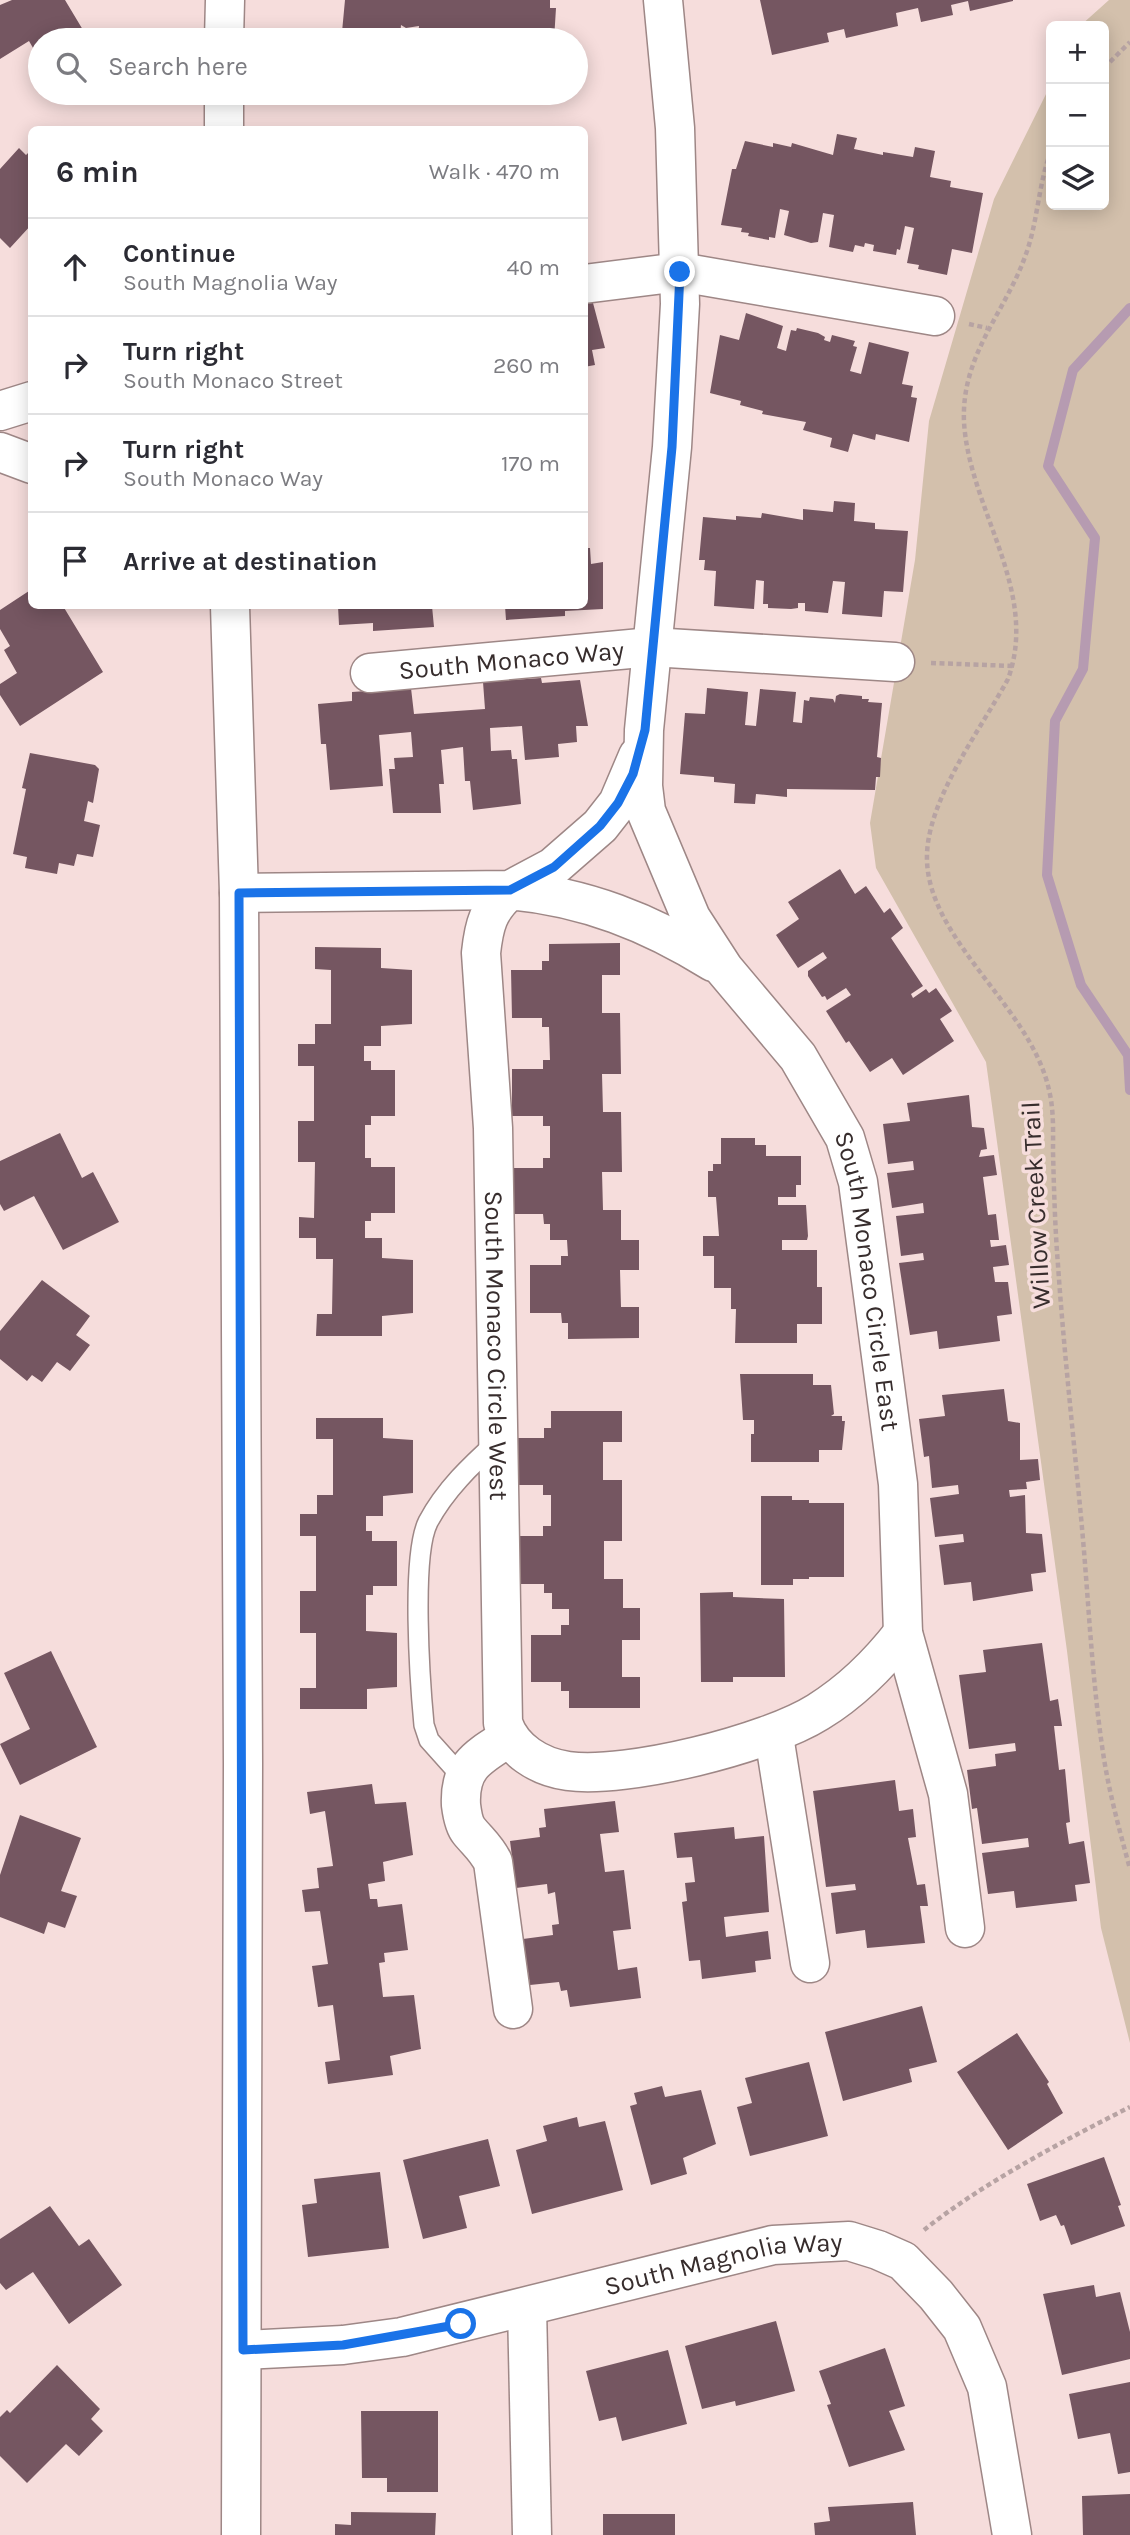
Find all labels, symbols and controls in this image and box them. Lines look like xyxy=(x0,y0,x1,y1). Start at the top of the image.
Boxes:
map controls xyxy=(1046,21,1109,210)
button: + xyxy=(1046,21,1109,84)
search box xyxy=(28,28,588,105)
icon: search xyxy=(52,48,90,86)
text: Search here xyxy=(108,51,248,82)
button: − xyxy=(1046,84,1109,147)
button: layers xyxy=(1046,147,1109,210)
text: 6 min xyxy=(56,154,139,190)
text: Walk · 470 m xyxy=(429,158,560,185)
text: Continue xyxy=(123,238,235,269)
icon: ahead xyxy=(56,248,94,286)
text: 40 m xyxy=(507,254,560,281)
route end xyxy=(664,256,695,287)
text: South Magnolia Way xyxy=(123,269,338,296)
text: Turn right xyxy=(123,336,244,367)
icon: right xyxy=(56,346,94,384)
text: 260 m xyxy=(493,352,560,379)
text: South Monaco Street xyxy=(123,367,343,394)
text: Turn right xyxy=(123,434,244,465)
icon: right xyxy=(56,444,94,482)
text: 170 m xyxy=(501,450,560,477)
text: South Monaco Way xyxy=(123,465,323,492)
icon: arrive xyxy=(56,542,94,580)
text: Arrive at destination xyxy=(123,546,377,577)
street label: South Monaco Way xyxy=(397,634,626,686)
street label: Willow Creek Trail xyxy=(1015,1101,1057,1309)
street label: South Monaco Circle East xyxy=(828,1127,906,1433)
street label: South Monaco Circle West xyxy=(479,1190,515,1501)
street label: South Magnolia Way xyxy=(601,2226,843,2302)
route start xyxy=(445,2308,476,2339)

